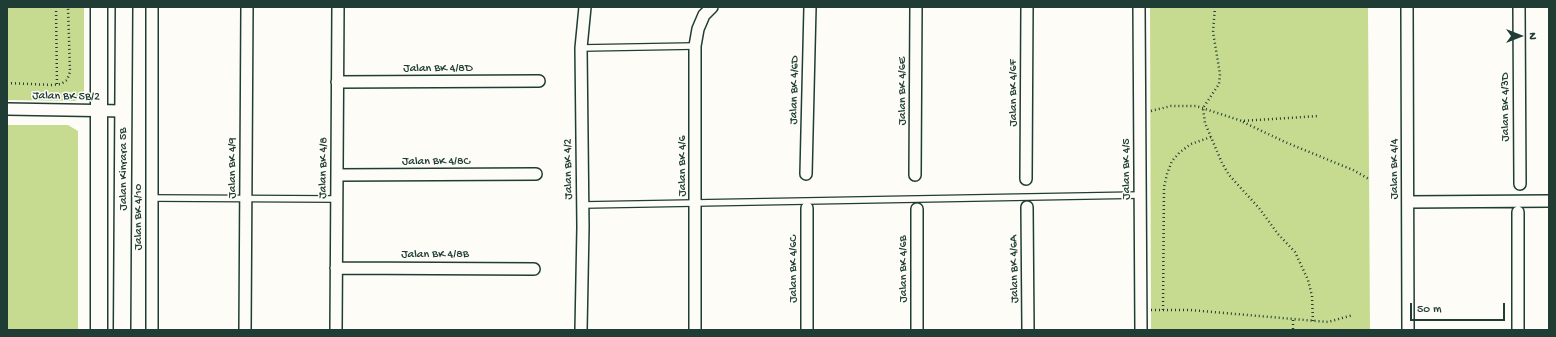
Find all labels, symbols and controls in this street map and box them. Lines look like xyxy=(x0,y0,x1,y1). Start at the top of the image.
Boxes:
north arrow xyxy=(1500,16,1540,56)
text: N xyxy=(1526,32,1538,40)
street label: Jalan BK 4/6D xyxy=(787,55,803,125)
street label: Jalan BK 4/6E xyxy=(896,57,910,125)
street label: Jalan BK 4/6F xyxy=(1007,59,1021,127)
street label: Jalan BK 4/8D xyxy=(403,62,473,76)
street label: Jalan BK 4/3D xyxy=(1499,72,1513,142)
street label: Jalan BK 5B/2 xyxy=(32,89,100,105)
street label: Jalan Kinrara 5B xyxy=(117,128,131,210)
street label: Jalan BK 4/6 xyxy=(676,135,690,197)
street label: Jalan BK 4/9 xyxy=(226,137,240,199)
street label: Jalan BK 4/8 xyxy=(316,137,332,199)
street label: Jalan BK 4/2 xyxy=(561,138,577,200)
street label: Jalan BK 4/5 xyxy=(1120,138,1134,200)
street label: Jalan BK 4/4 xyxy=(1388,139,1402,199)
street label: Jalan BK 4/8C xyxy=(402,155,470,169)
street label: Jalan BK 4/10 xyxy=(132,184,146,250)
street label: Jalan BK 4/6C xyxy=(787,235,801,303)
street label: Jalan BK 4/6B xyxy=(897,235,911,303)
street label: Jalan BK 4/6A xyxy=(1007,235,1023,303)
street label: Jalan BK 4/8B xyxy=(401,248,469,262)
scale bar xyxy=(1412,295,1507,321)
text: 50 m xyxy=(1417,303,1442,317)

